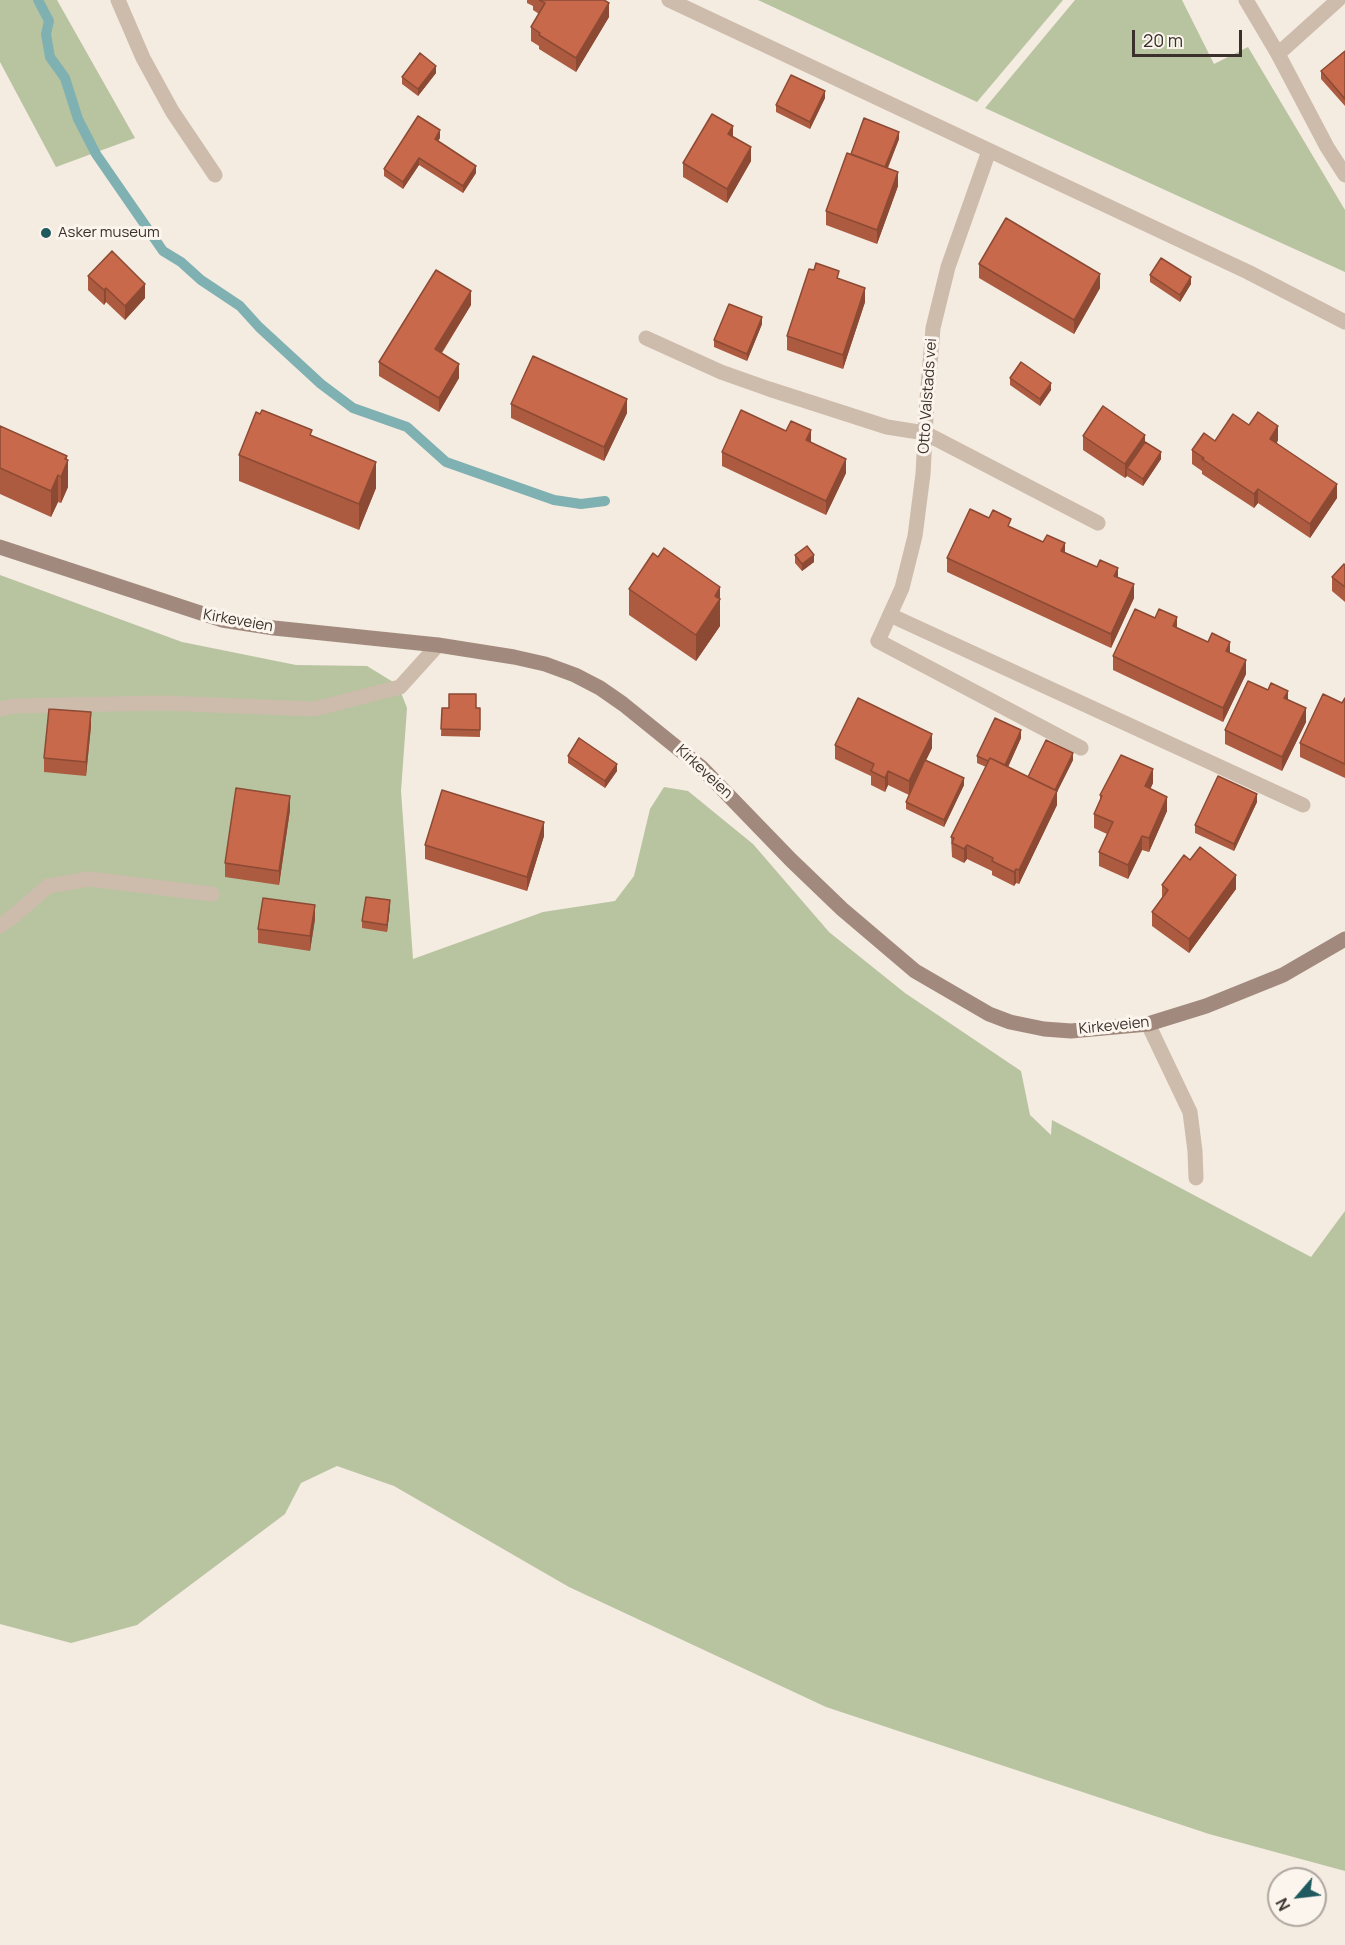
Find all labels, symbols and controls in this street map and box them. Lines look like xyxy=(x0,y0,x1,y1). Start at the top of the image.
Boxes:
scale bar xyxy=(1135,18,1244,56)
text: 20 m xyxy=(1143,28,1183,52)
place label: Asker museum xyxy=(58,224,160,242)
marker: Asker museum xyxy=(39,226,53,240)
street label: Otto Valstads vei xyxy=(915,338,941,454)
street label: Kirkeveien xyxy=(202,606,274,636)
street label: Kirkeveien xyxy=(672,741,736,803)
street label: Kirkeveien xyxy=(1078,1013,1150,1039)
north arrow xyxy=(1267,1867,1327,1927)
text: N xyxy=(1270,1894,1295,1915)

